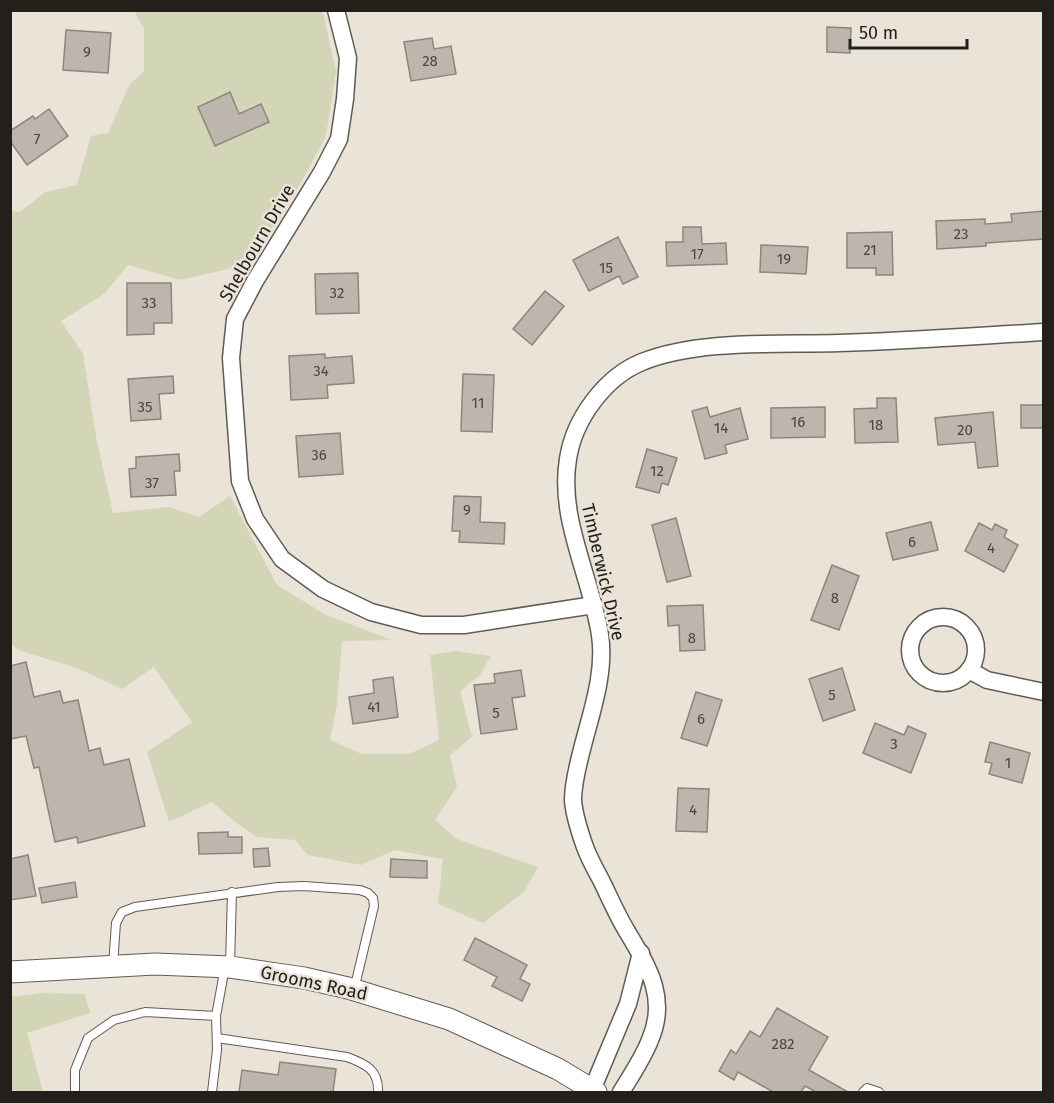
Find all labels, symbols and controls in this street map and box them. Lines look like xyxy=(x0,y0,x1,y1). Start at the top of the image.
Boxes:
scale bar xyxy=(850,12,967,50)
text: 50 m xyxy=(859,22,898,44)
house number: 9 xyxy=(83,43,91,61)
house number: 28 xyxy=(422,52,438,70)
house number: 7 xyxy=(34,130,41,148)
street label: Shelbourn Drive xyxy=(215,181,299,305)
house number: 23 xyxy=(954,225,968,243)
house number: 21 xyxy=(863,241,877,259)
house number: 17 xyxy=(690,245,704,263)
house number: 19 xyxy=(777,250,791,268)
house number: 15 xyxy=(599,259,613,277)
house number: 32 xyxy=(330,284,344,302)
house number: 33 xyxy=(142,294,156,312)
house number: 34 xyxy=(313,362,329,380)
house number: 11 xyxy=(472,394,484,412)
house number: 35 xyxy=(137,398,153,416)
house number: 16 xyxy=(791,413,805,431)
house number: 18 xyxy=(869,416,883,434)
house number: 14 xyxy=(714,419,728,437)
house number: 20 xyxy=(957,421,973,439)
house number: 36 xyxy=(311,446,327,464)
house number: 12 xyxy=(650,462,664,480)
house number: 37 xyxy=(145,474,159,492)
house number: 9 xyxy=(463,501,471,519)
street label: Timberwick Drive xyxy=(577,501,629,643)
house number: 6 xyxy=(908,533,916,551)
house number: 4 xyxy=(987,539,995,557)
house number: 8 xyxy=(831,589,839,607)
house number: 8 xyxy=(688,629,696,647)
house number: 5 xyxy=(828,686,836,704)
house number: 41 xyxy=(367,698,381,716)
house number: 5 xyxy=(492,704,500,722)
house number: 6 xyxy=(697,710,705,728)
house number: 3 xyxy=(890,735,898,753)
house number: 1 xyxy=(1005,754,1011,772)
house number: 4 xyxy=(689,801,697,819)
street label: Grooms Road xyxy=(258,961,370,1005)
house number: 282 xyxy=(772,1035,794,1053)

